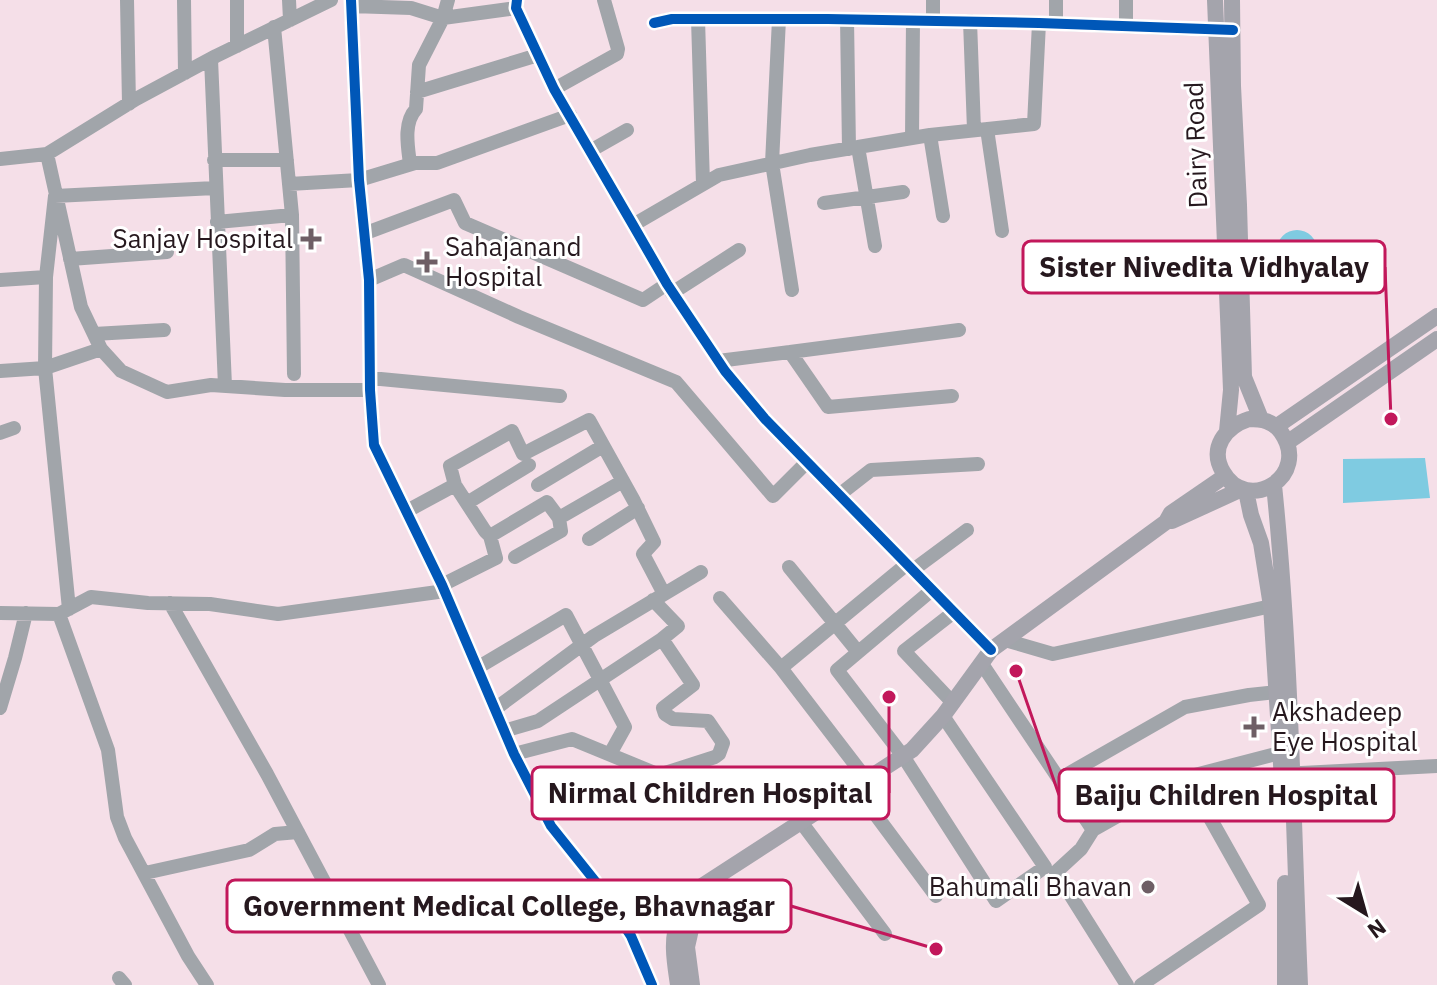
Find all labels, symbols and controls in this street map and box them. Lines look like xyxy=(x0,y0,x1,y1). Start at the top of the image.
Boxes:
street label: Dairy Road xyxy=(1176,81,1214,209)
place label: Sanjay Hospital xyxy=(113,221,293,255)
marker: Sanjay Hospital xyxy=(300,228,322,250)
place label: Sahajanand Hospital xyxy=(445,229,582,293)
callout: Sister Nivedita Vidhyalay xyxy=(1023,241,1385,293)
text: Sister Nivedita Vidhyalay xyxy=(1039,248,1369,285)
marker: Sahajanand Hospital xyxy=(416,251,438,273)
place label: Akshadeep Eye Hospital xyxy=(1272,694,1418,758)
marker: Akshadeep Eye Hospital xyxy=(1243,716,1265,738)
callout: Nirmal Children Hospital xyxy=(532,767,889,819)
callout: Baiju Children Hospital xyxy=(1059,769,1394,821)
text: Nirmal Children Hospital xyxy=(548,774,872,811)
text: Baiju Children Hospital xyxy=(1075,776,1377,813)
place label: Bahumali Bhavan xyxy=(929,869,1132,903)
north arrow xyxy=(1325,873,1405,953)
marker: Bahumali Bhavan xyxy=(1139,878,1157,896)
callout: Government Medical College, Bhavnagar xyxy=(227,880,791,932)
text: Government Medical College, Bhavnagar xyxy=(243,887,775,924)
text: N xyxy=(1362,913,1392,946)

